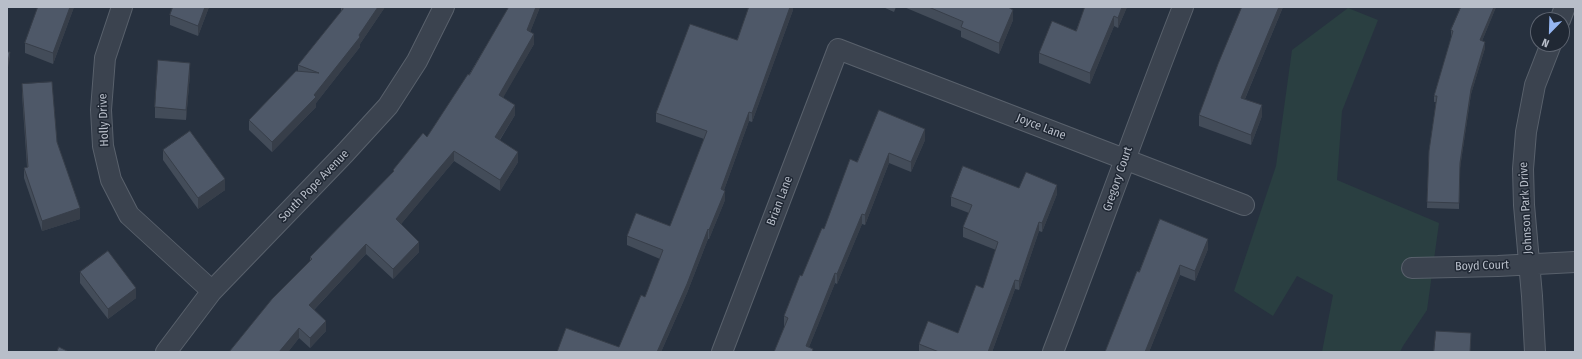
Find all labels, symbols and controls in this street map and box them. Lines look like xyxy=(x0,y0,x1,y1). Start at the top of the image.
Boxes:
north arrow xyxy=(1530,12,1570,52)
text: N xyxy=(1540,35,1551,50)
street label: Holly Drive xyxy=(96,93,112,147)
street label: Joyce Lane xyxy=(1014,111,1068,143)
street label: Gregory Court xyxy=(1100,145,1136,213)
street label: South Pope Avenue xyxy=(276,147,352,225)
street label: Johnson Park Drive xyxy=(1516,162,1536,254)
street label: Brian Lane xyxy=(764,174,796,228)
street label: Boyd Court xyxy=(1455,258,1509,274)

